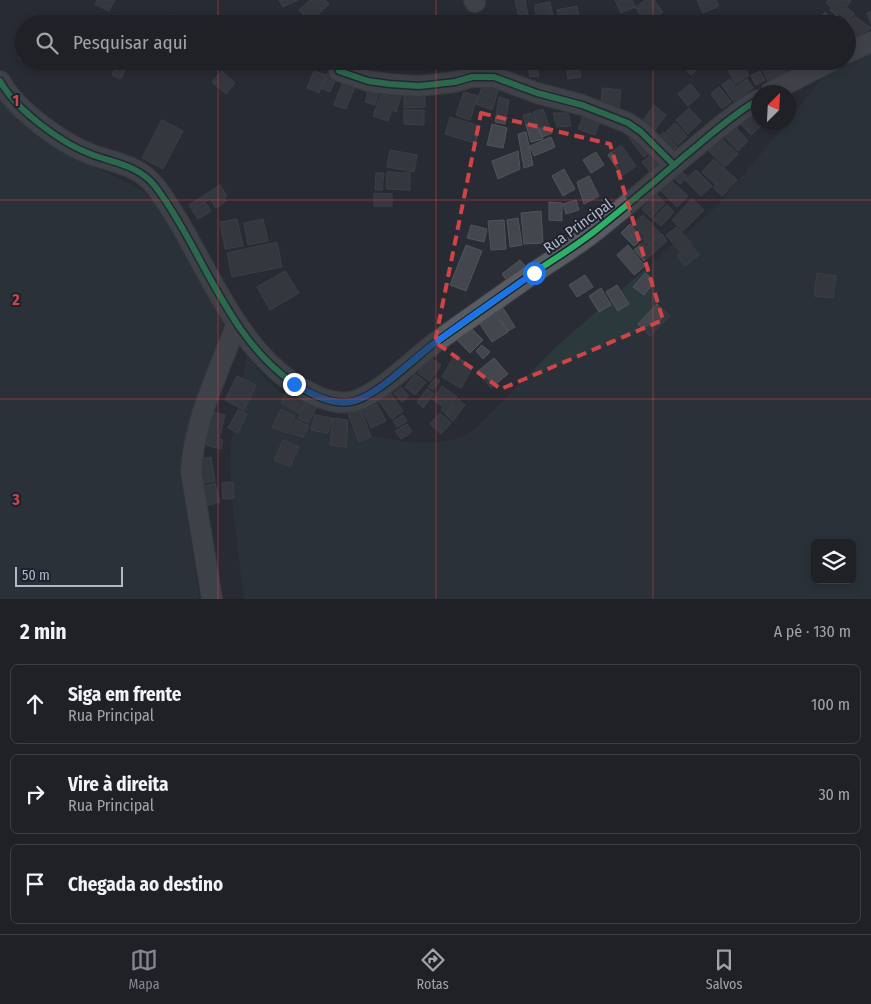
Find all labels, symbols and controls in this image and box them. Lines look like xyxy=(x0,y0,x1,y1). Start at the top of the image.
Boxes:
search box xyxy=(15,15,856,70)
icon: search xyxy=(33,29,61,57)
text: Pesquisar aqui xyxy=(73,31,187,54)
north arrow xyxy=(751,85,796,130)
text: 1 xyxy=(13,91,19,110)
street label: Rua Principal xyxy=(540,195,616,257)
route start xyxy=(523,262,546,285)
text: 2 xyxy=(11,290,20,309)
route end xyxy=(283,373,306,396)
text: 3 xyxy=(11,490,20,509)
map controls xyxy=(811,539,856,584)
button: layers xyxy=(811,539,856,584)
scale bar xyxy=(15,564,122,587)
text: 50 m xyxy=(22,567,50,584)
text: 2 min xyxy=(20,619,67,645)
text: A pé · 130 m xyxy=(774,622,851,641)
text: Siga em frente xyxy=(68,683,182,706)
icon: ahead xyxy=(21,690,49,718)
text: 100 m xyxy=(811,695,850,714)
text: Rua Principal xyxy=(68,706,154,725)
text: Vire à direita xyxy=(68,773,169,796)
icon: right xyxy=(21,780,49,808)
text: 30 m xyxy=(818,785,850,804)
text: Rua Principal xyxy=(68,796,154,815)
icon: arrive xyxy=(21,870,49,898)
text: Chegada ao destino xyxy=(68,873,223,896)
tab: Mapa xyxy=(129,946,160,993)
tab: Rotas xyxy=(417,946,449,993)
tab: Salvos xyxy=(706,946,742,993)

